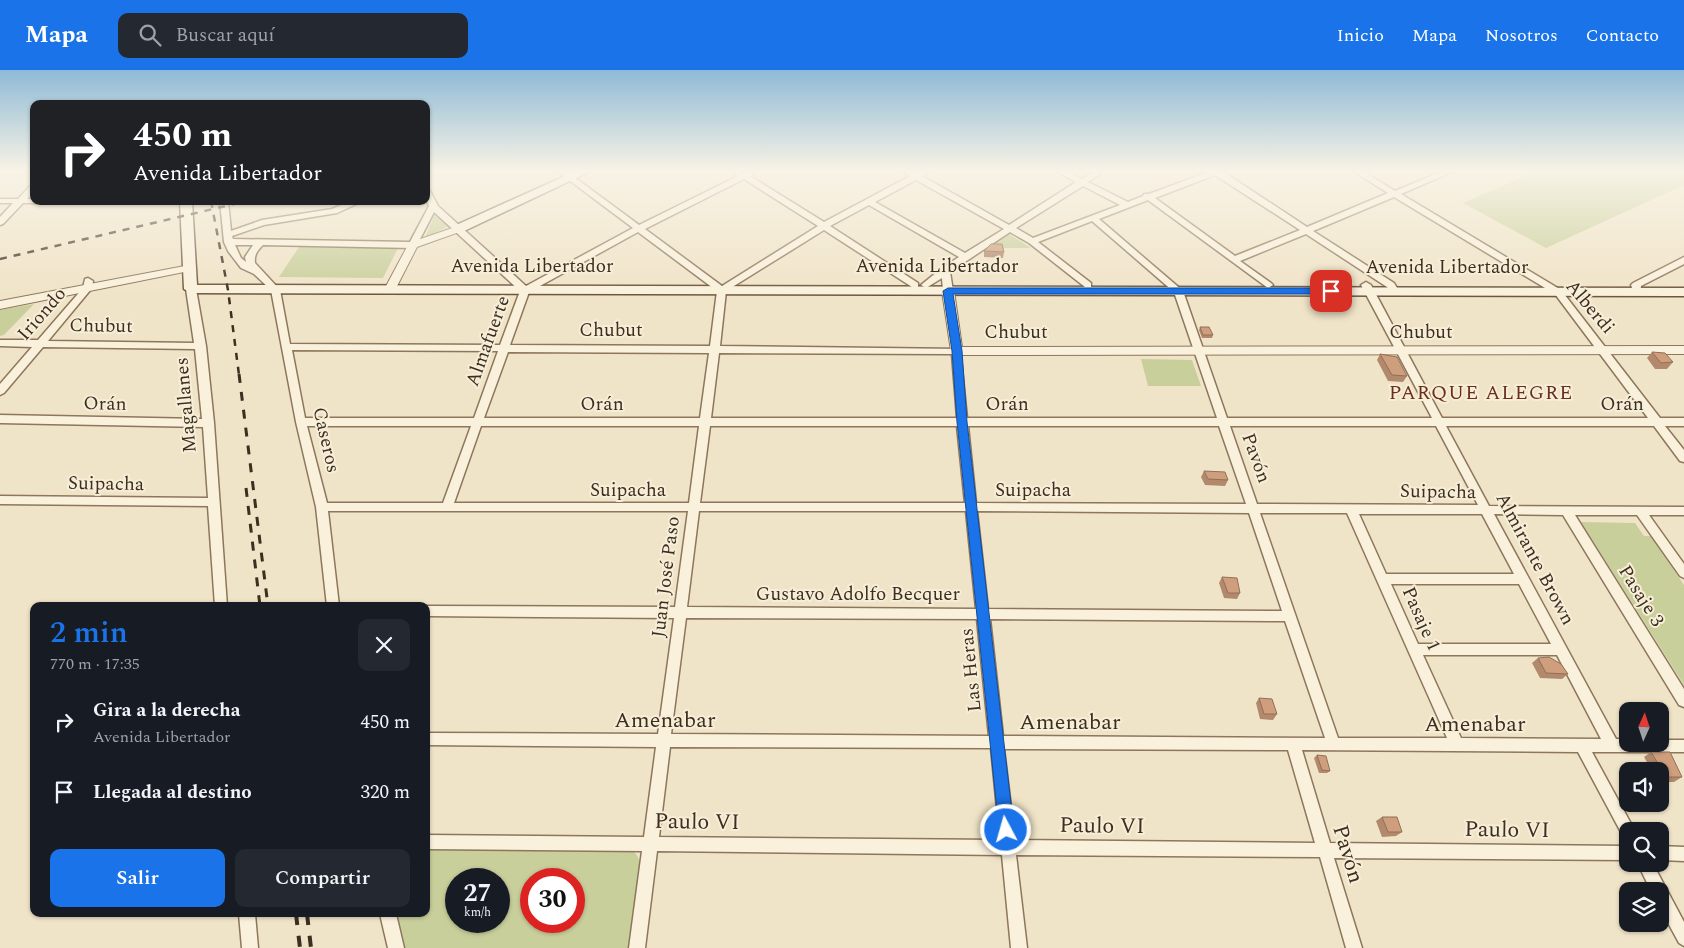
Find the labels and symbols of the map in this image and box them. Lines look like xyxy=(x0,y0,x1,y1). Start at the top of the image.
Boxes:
street label: Avenida Libertador xyxy=(450,252,614,281)
street label: Avenida Libertador xyxy=(855,252,1019,281)
street label: Avenida Libertador xyxy=(1365,253,1529,282)
pin xyxy=(1310,270,1352,312)
street label: Alberdi xyxy=(1558,273,1622,341)
street label: Iriondo xyxy=(10,281,74,347)
street label: Almafuerte xyxy=(458,291,518,391)
street label: Chubut xyxy=(69,311,133,341)
street label: Chubut xyxy=(579,316,643,345)
street label: Chubut xyxy=(984,318,1048,347)
street label: Chubut xyxy=(1389,318,1453,347)
street label: Magallanes xyxy=(167,356,205,454)
district label: PARQUE ALEGRE xyxy=(1389,378,1573,408)
street label: Orán xyxy=(83,389,127,419)
street label: Orán xyxy=(580,390,624,419)
street label: Orán xyxy=(985,390,1029,419)
street label: Orán xyxy=(1600,390,1644,419)
street label: Caseros xyxy=(304,404,348,476)
street label: Pavón xyxy=(1234,429,1278,487)
street label: Suipacha xyxy=(68,469,145,499)
street label: Suipacha xyxy=(590,476,667,505)
street label: Suipacha xyxy=(995,476,1072,505)
street label: Suipacha xyxy=(1400,477,1477,507)
street label: Almirante Brown xyxy=(1488,488,1582,630)
street label: Juan José Paso xyxy=(644,515,688,639)
street label: Pasaje 3 xyxy=(1611,560,1672,633)
street label: Gustavo Adolfo Becquer xyxy=(756,580,961,609)
street label: Pasaje 1 xyxy=(1394,582,1448,656)
street label: Las Heras xyxy=(952,627,990,713)
north arrow xyxy=(1619,702,1669,752)
street label: Amenabar xyxy=(614,704,716,737)
street label: Amenabar xyxy=(1019,706,1121,739)
street label: Amenabar xyxy=(1424,708,1526,741)
position arrow xyxy=(979,803,1031,855)
street label: Paulo VI xyxy=(654,805,740,839)
street label: Paulo VI xyxy=(1059,809,1145,843)
street label: Paulo VI xyxy=(1464,813,1550,847)
street label: Pavón xyxy=(1324,821,1372,887)
speed limit sign: 30 xyxy=(520,868,585,933)

